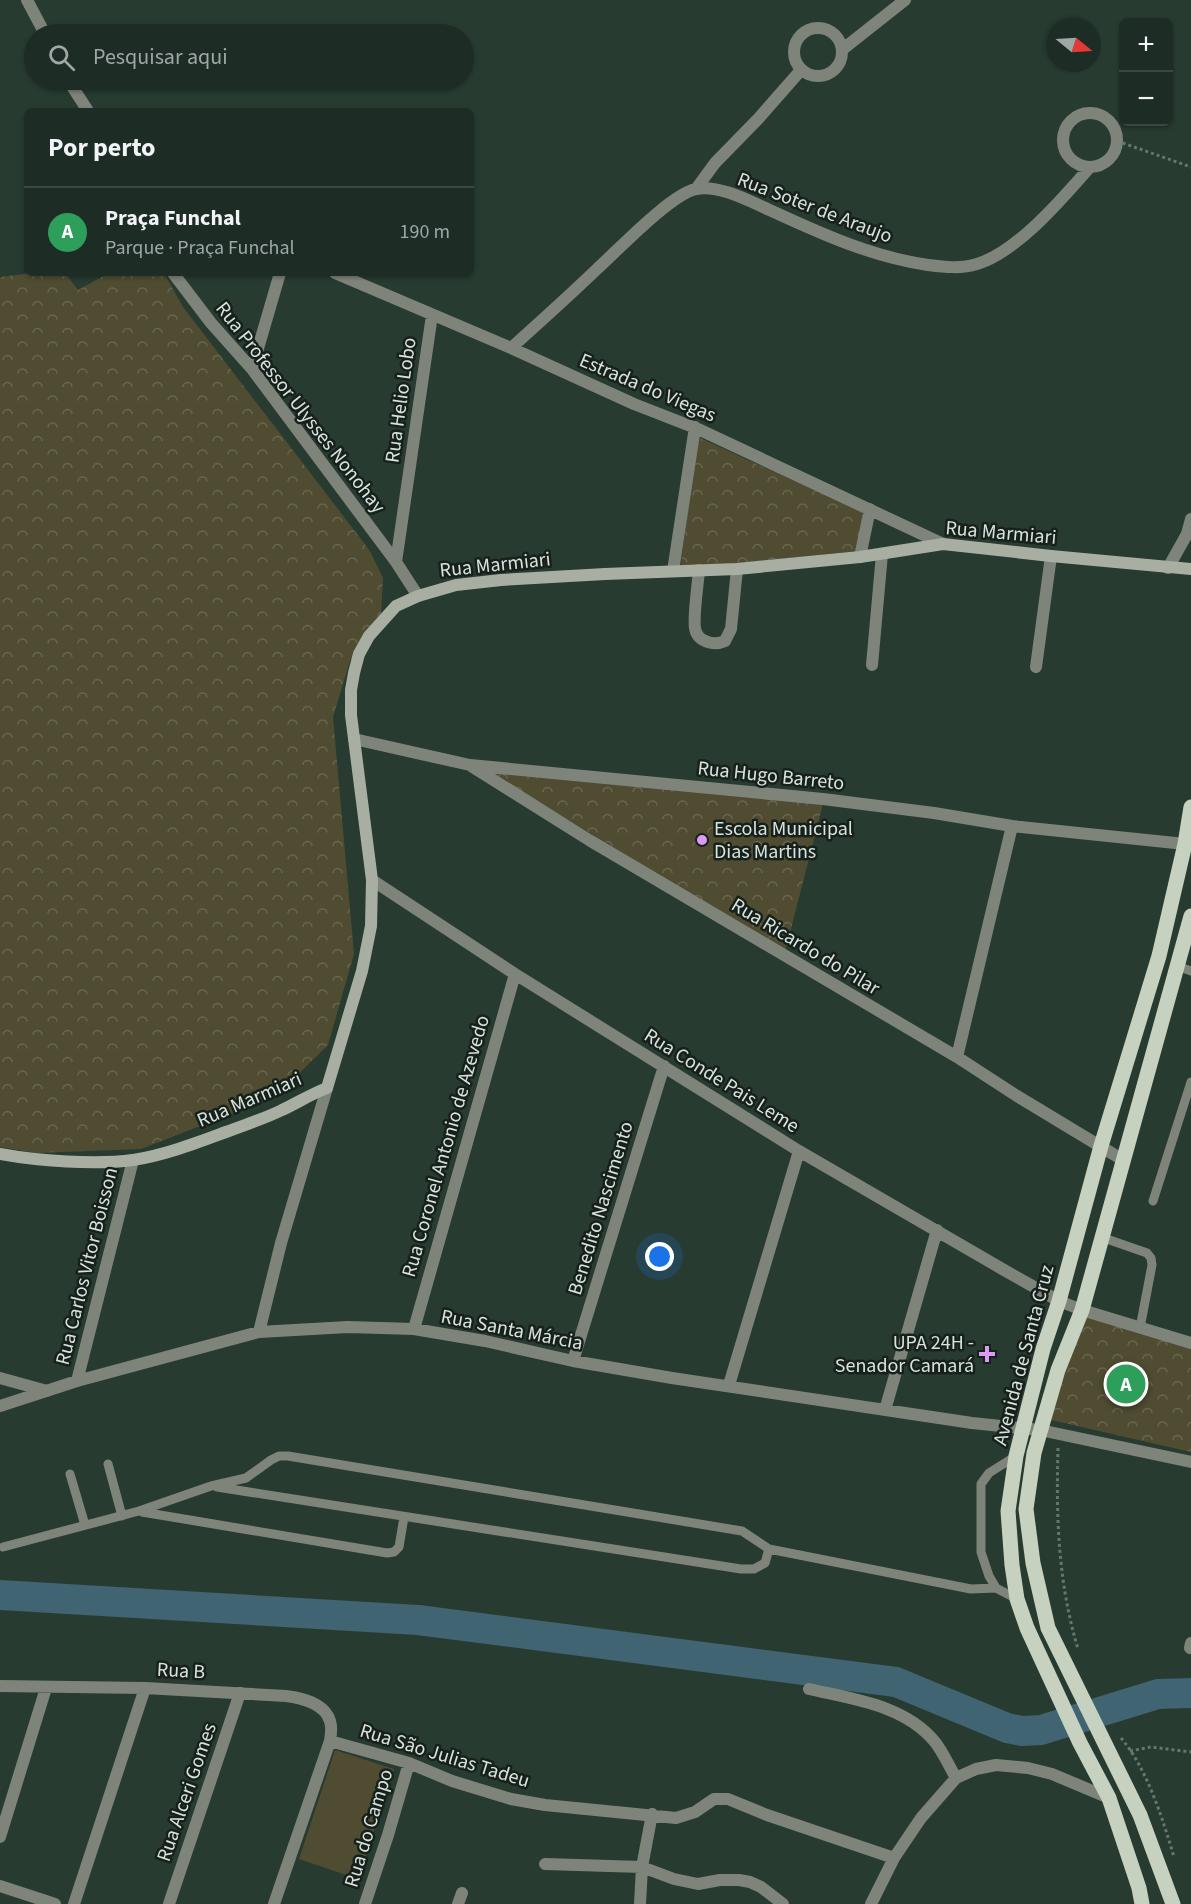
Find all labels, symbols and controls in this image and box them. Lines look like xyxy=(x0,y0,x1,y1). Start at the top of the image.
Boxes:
north arrow xyxy=(1047,18,1101,72)
map controls xyxy=(1119,18,1173,126)
button: + xyxy=(1119,18,1173,72)
search box xyxy=(24,24,474,90)
icon: search xyxy=(45,41,78,74)
text: Pesquisar aqui xyxy=(93,41,228,73)
button: − xyxy=(1119,72,1173,126)
text: Por perto xyxy=(48,129,156,166)
street label: Rua Soter de Araujo xyxy=(733,165,896,250)
text: Praça Funchal xyxy=(105,202,241,234)
text: A xyxy=(62,218,73,246)
text: 190 m xyxy=(400,218,450,246)
text: Parque · Praça Funchal xyxy=(105,234,295,262)
street label: Rua Professor Ulysses Nonohay xyxy=(209,296,392,520)
street label: Rua Helio Lobo xyxy=(378,336,424,465)
street label: Estrada do Viegas xyxy=(575,346,720,429)
street label: Rua Marmiari xyxy=(944,514,1058,552)
street label: Rua Marmiari xyxy=(438,545,552,585)
street label: Rua Hugo Barreto xyxy=(696,754,846,798)
place label: Escola Municipal Dias Martins xyxy=(714,815,853,866)
marker: Escola Municipal Dias Martins xyxy=(695,833,709,847)
street label: Rua Ricardo do Pilar xyxy=(726,891,885,1002)
street label: Rua Coronel Antonio de Azevedo xyxy=(395,1012,497,1281)
street label: Rua Conde Pais Leme xyxy=(638,1022,805,1140)
street label: Rua Marmiari xyxy=(193,1065,306,1135)
street label: Benedito Nascimento xyxy=(561,1118,641,1298)
street label: Rua Carlos Vitor Boisson xyxy=(49,1165,125,1368)
your location xyxy=(645,1242,674,1271)
street label: Avenida de Santa Cruz xyxy=(986,1262,1062,1449)
street label: Rua Santa Márcia xyxy=(438,1303,585,1357)
place label: UPA 24H - Senador Camará xyxy=(835,1329,974,1380)
marker: UPA 24H - Senador Camará xyxy=(978,1345,996,1363)
pin: A xyxy=(1106,1362,1146,1406)
street label: Rua B xyxy=(156,1656,206,1686)
street label: Rua São Julias Tadeu xyxy=(356,1717,533,1795)
street label: Rua Alceri Gomes xyxy=(150,1719,224,1865)
street label: Rua do Campo xyxy=(338,1766,400,1891)

